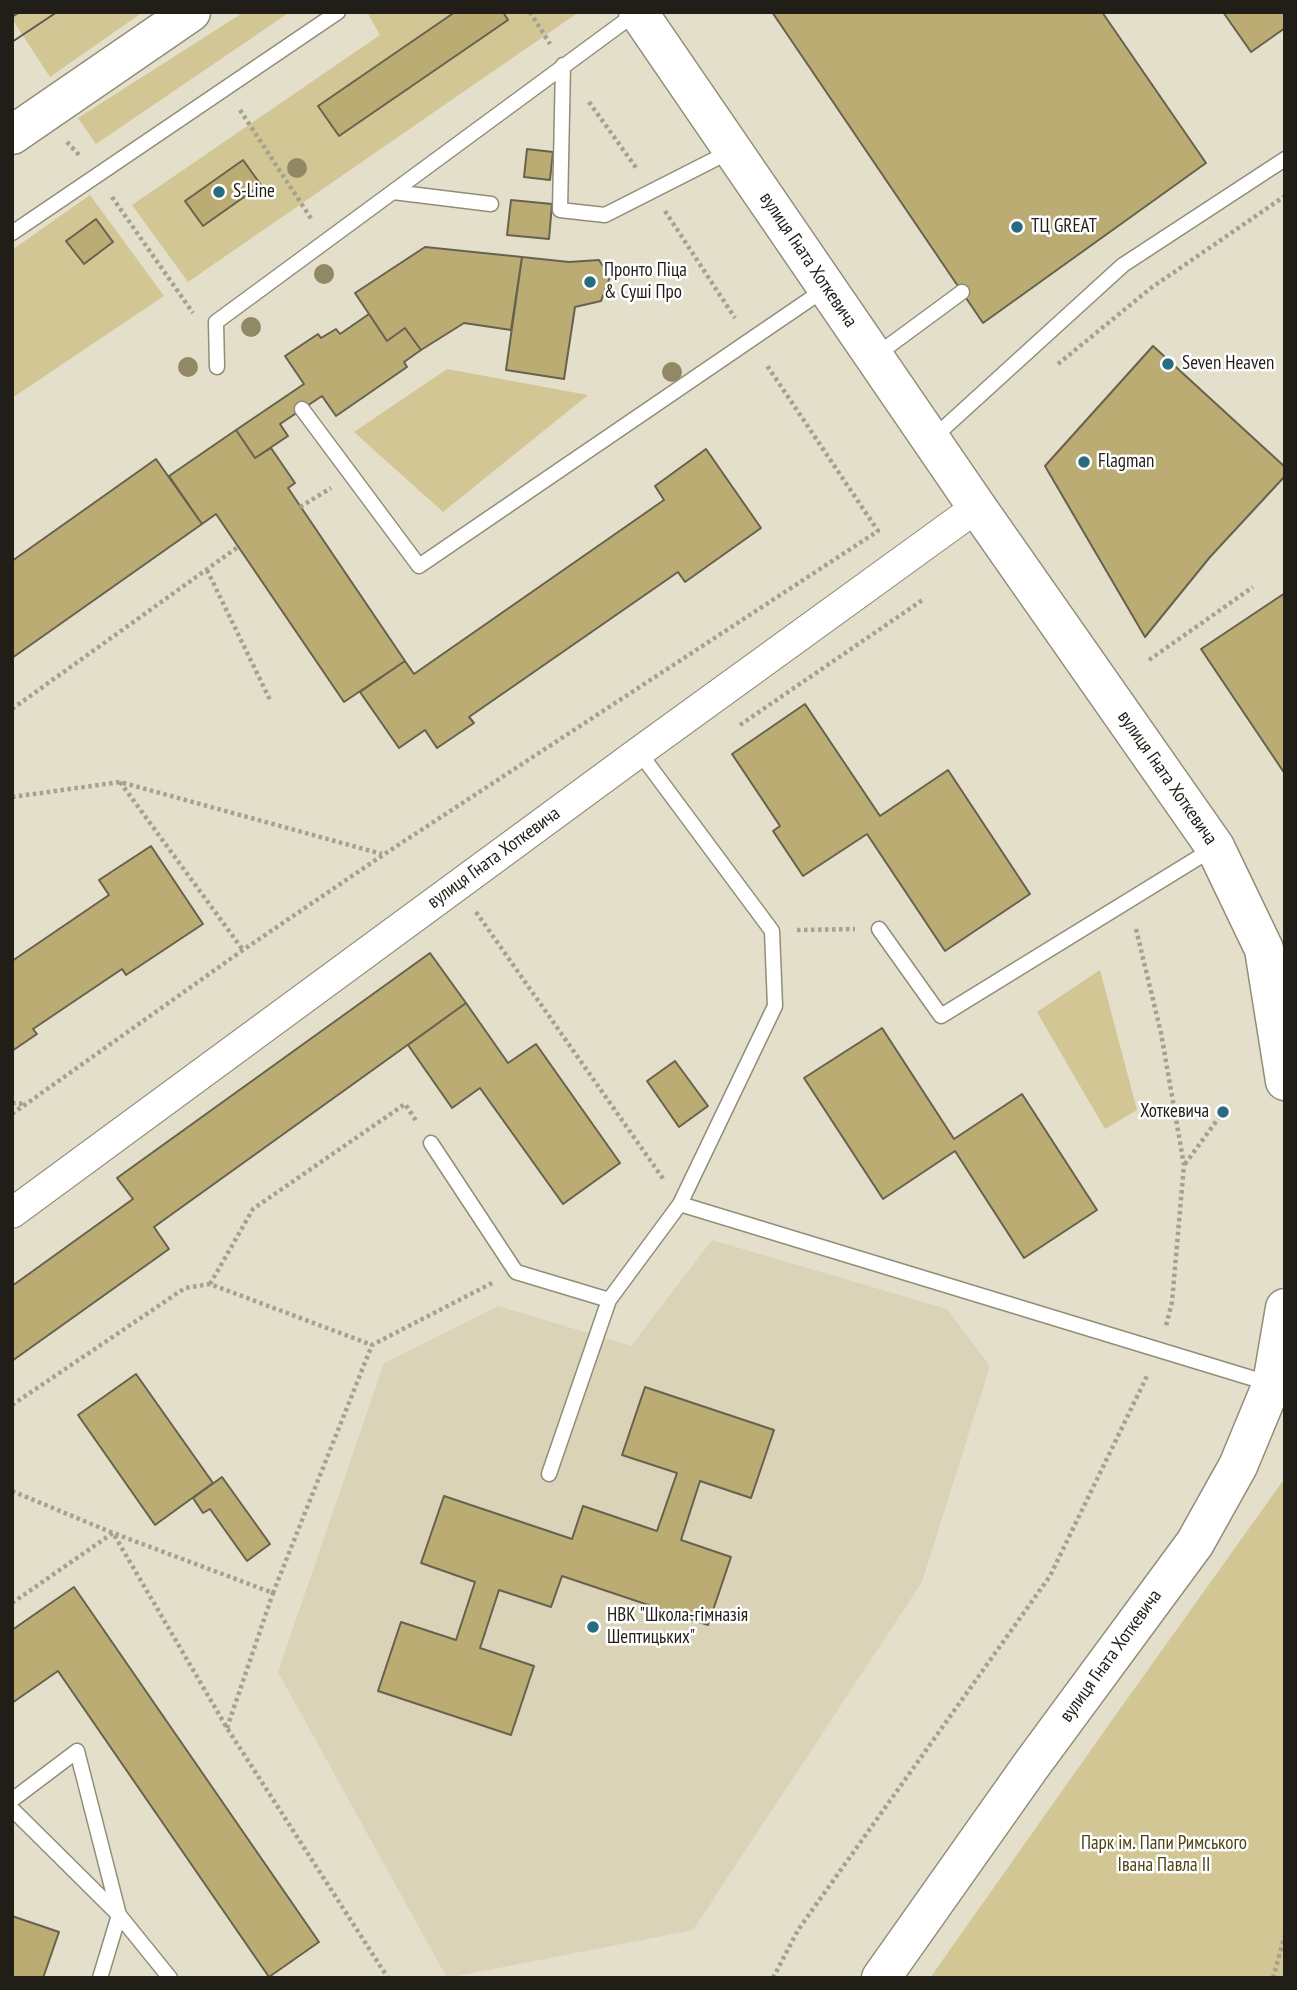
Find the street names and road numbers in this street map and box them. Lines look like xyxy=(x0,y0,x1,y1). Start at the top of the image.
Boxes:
street label: вулиця Гната Хоткевича xyxy=(754,188,862,332)
street label: вулиця Гната Хоткевича xyxy=(1112,707,1222,849)
street label: вулиця Гната Хоткевича xyxy=(423,802,565,914)
street label: вулиця Гната Хоткевича xyxy=(1055,1585,1167,1727)

